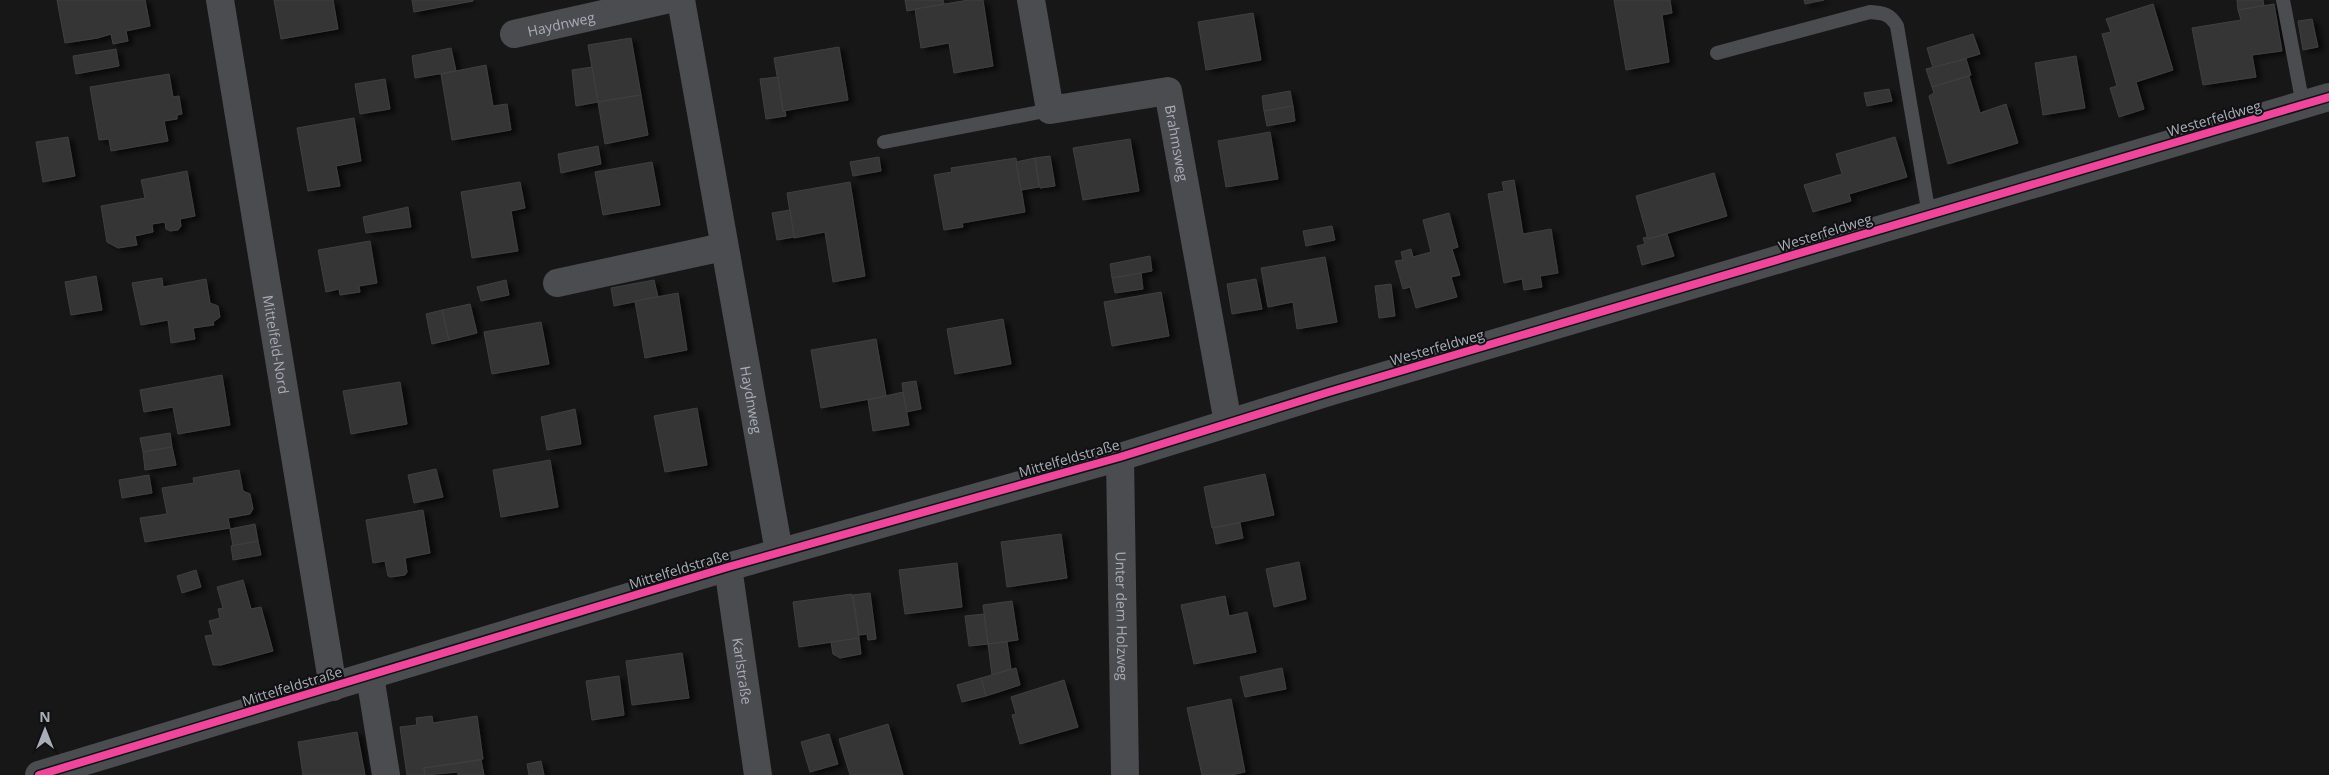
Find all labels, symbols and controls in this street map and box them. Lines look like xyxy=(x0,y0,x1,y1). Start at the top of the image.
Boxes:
street label: Haydnweg xyxy=(525,7,597,40)
street label: Westerfeldweg xyxy=(2165,95,2264,141)
street label: Brahmsweg xyxy=(1161,103,1194,183)
street label: Westerfeldweg xyxy=(1776,209,1875,255)
street label: Mittelfeld-Nord xyxy=(259,293,294,395)
street label: Westerfeldweg xyxy=(1388,324,1487,370)
street label: Haydnweg xyxy=(737,364,767,436)
street label: Mittelfeldstraße xyxy=(1016,435,1122,481)
street label: Mittelfeldstraße xyxy=(627,545,732,593)
street label: Unter dem Holzweg xyxy=(1112,551,1133,681)
street label: Karlstraße xyxy=(729,636,757,706)
street label: Mittelfeldstraße xyxy=(240,662,345,710)
north arrow xyxy=(20,705,70,755)
text: N xyxy=(39,707,51,726)

